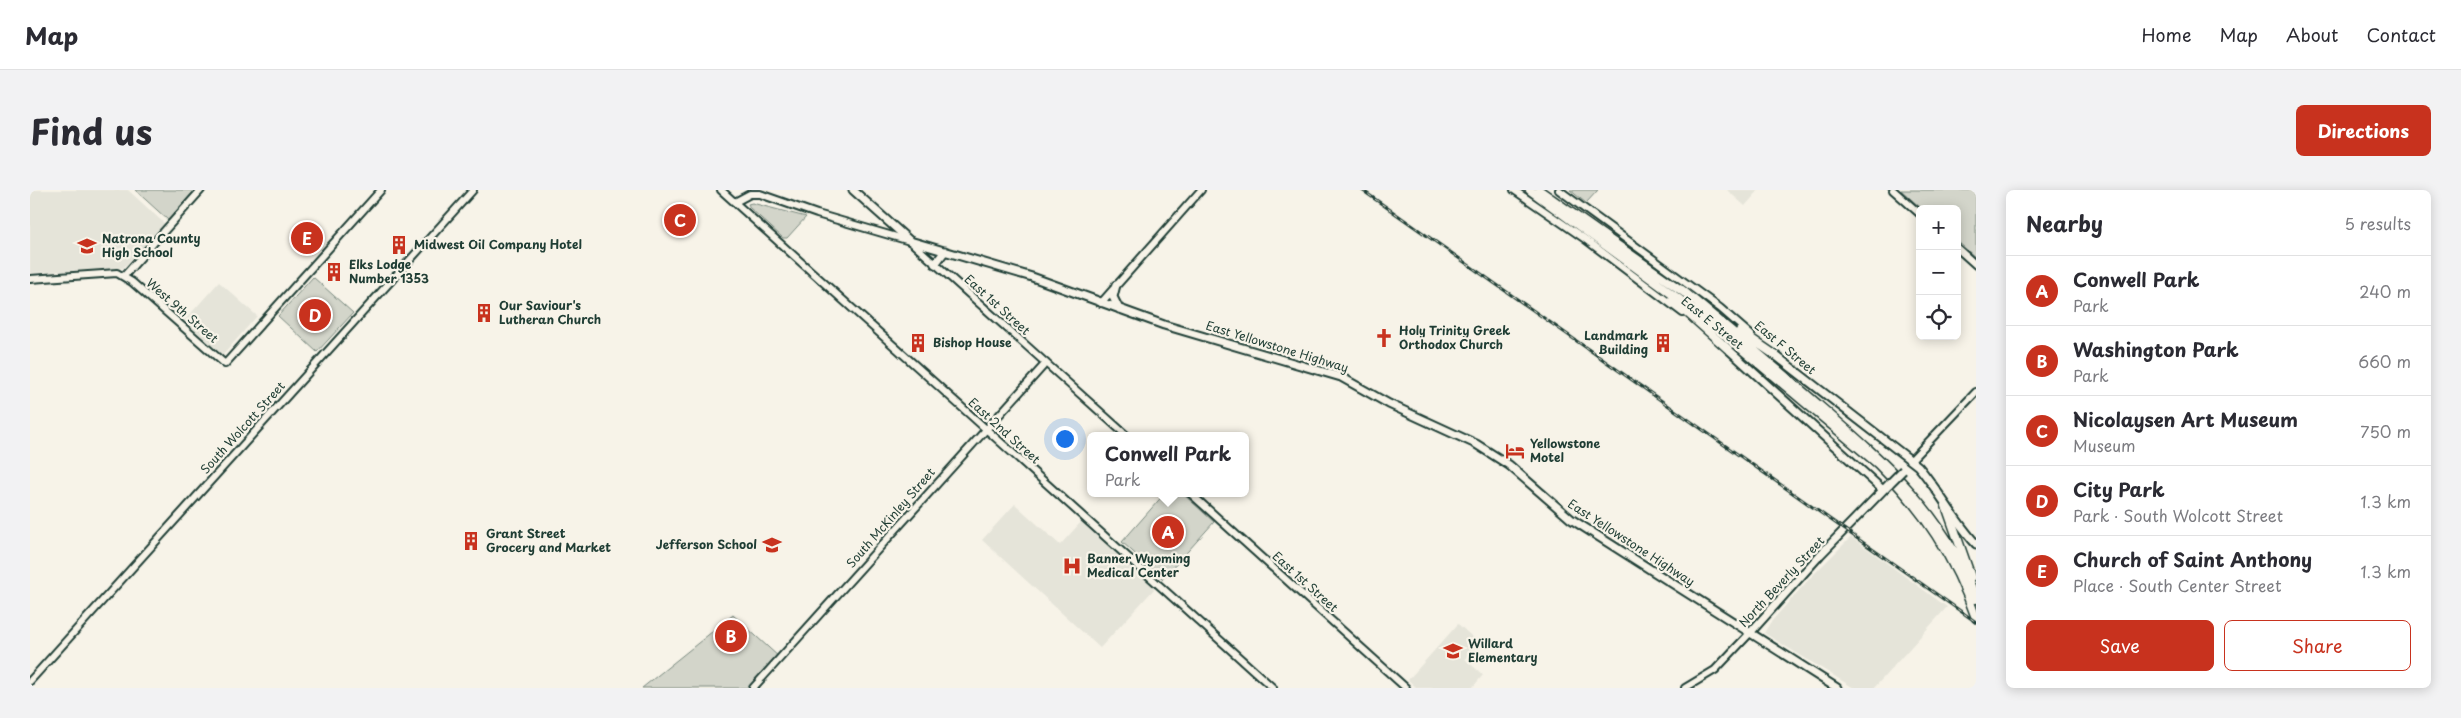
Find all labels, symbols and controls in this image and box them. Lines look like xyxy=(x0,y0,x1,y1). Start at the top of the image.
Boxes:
text: Map xyxy=(25,17,78,53)
text: Home xyxy=(2141,21,2191,48)
text: Map xyxy=(2219,21,2258,48)
text: About xyxy=(2286,21,2338,48)
text: Contact xyxy=(2366,21,2436,48)
text: Find us xyxy=(30,104,152,157)
button: Directions xyxy=(2296,105,2431,156)
pin: C xyxy=(664,201,696,239)
map controls xyxy=(1916,205,1961,340)
button: + xyxy=(1916,205,1961,250)
text: Nearby xyxy=(2026,207,2103,239)
text: 5 results xyxy=(2344,211,2411,235)
pin: E xyxy=(291,219,323,257)
place label: Natrona County High School xyxy=(102,229,201,261)
building icon: Midwest Oil Company Hotel xyxy=(388,234,410,256)
school or university icon: Natrona County High School xyxy=(76,235,98,257)
place label: Midwest Oil Company Hotel xyxy=(414,235,582,253)
button: − xyxy=(1916,250,1961,295)
place label: Elks Lodge Number 1353 xyxy=(349,255,429,287)
building icon: Elks Lodge Number 1353 xyxy=(323,261,345,283)
text: Conwell Park xyxy=(2073,265,2199,293)
street label: East 1st Street xyxy=(961,270,1035,339)
street label: West 9th Street xyxy=(143,274,223,347)
text: A xyxy=(2036,279,2048,303)
text: 240 m xyxy=(2359,279,2411,303)
street label: East E Street xyxy=(1678,292,1748,353)
text: Park xyxy=(2073,293,2109,317)
button: locate xyxy=(1916,295,1961,340)
pin: D xyxy=(299,296,331,334)
place label: Our Saviour's Lutheran Church xyxy=(499,296,601,328)
building icon: Our Saviour's Lutheran Church xyxy=(473,302,495,324)
street label: East Yellowstone Highway xyxy=(1204,316,1351,376)
street label: East F Street xyxy=(1751,316,1820,378)
place label: Holy Trinity Greek Orthodox Church xyxy=(1399,321,1510,353)
place label: Landmark Building xyxy=(1584,326,1648,358)
church icon: Holy Trinity Greek Orthodox Church xyxy=(1373,327,1395,349)
building icon: Bishop House xyxy=(907,332,929,354)
building icon: Landmark Building xyxy=(1652,332,1674,354)
place label: Bishop House xyxy=(933,333,1012,351)
text: Washington Park xyxy=(2073,335,2239,363)
text: B xyxy=(2037,349,2047,373)
text: 660 m xyxy=(2358,349,2411,373)
text: Park xyxy=(2073,363,2109,387)
street label: South Wolcott Street xyxy=(196,377,289,478)
street label: East 2nd Street xyxy=(965,393,1045,467)
text: Nicolaysen Art Museum xyxy=(2073,405,2298,433)
text: C xyxy=(2036,419,2048,443)
text: 750 m xyxy=(2360,419,2411,443)
your location xyxy=(1052,426,1078,452)
popup xyxy=(1087,432,1249,497)
text: Museum xyxy=(2073,433,2136,457)
place label: Yellowstone Motel xyxy=(1530,434,1601,466)
text: Conwell Park xyxy=(1105,439,1231,467)
hotel icon: Yellowstone Motel xyxy=(1504,440,1526,462)
street label: South McKinley Street xyxy=(842,463,939,571)
text: Park xyxy=(1105,467,1141,491)
text: City Park xyxy=(2073,475,2165,503)
text: D xyxy=(2036,489,2048,513)
text: 1.3 km xyxy=(2361,489,2411,513)
street label: East Yellowstone Highway xyxy=(1565,494,1699,590)
text: Park · South Wolcott Street xyxy=(2073,503,2283,527)
pin: A xyxy=(1152,513,1184,551)
place label: Grant Street Grocery and Market xyxy=(486,524,611,556)
building icon: Grant Street Grocery and Market xyxy=(460,530,482,552)
street label: North Beverly Street xyxy=(1734,532,1828,631)
school or university icon: Jefferson School xyxy=(761,534,783,556)
place label: Jefferson School xyxy=(656,535,757,553)
text: Church of Saint Anthony xyxy=(2073,545,2312,573)
street label: East 1st Street xyxy=(1269,547,1343,616)
place label: Banner Wyoming Medical Center xyxy=(1087,549,1190,581)
hospital icon: Banner Wyoming Medical Center xyxy=(1061,555,1083,577)
text: E xyxy=(2037,559,2047,583)
text: 1.3 km xyxy=(2361,559,2411,583)
text: Place · South Center Street xyxy=(2073,573,2281,597)
pin: B xyxy=(715,617,747,655)
button: Save xyxy=(2026,620,2214,671)
button: Share xyxy=(2224,620,2411,671)
place label: Willard Elementary xyxy=(1468,634,1537,666)
school or university icon: Willard Elementary xyxy=(1442,640,1464,662)

